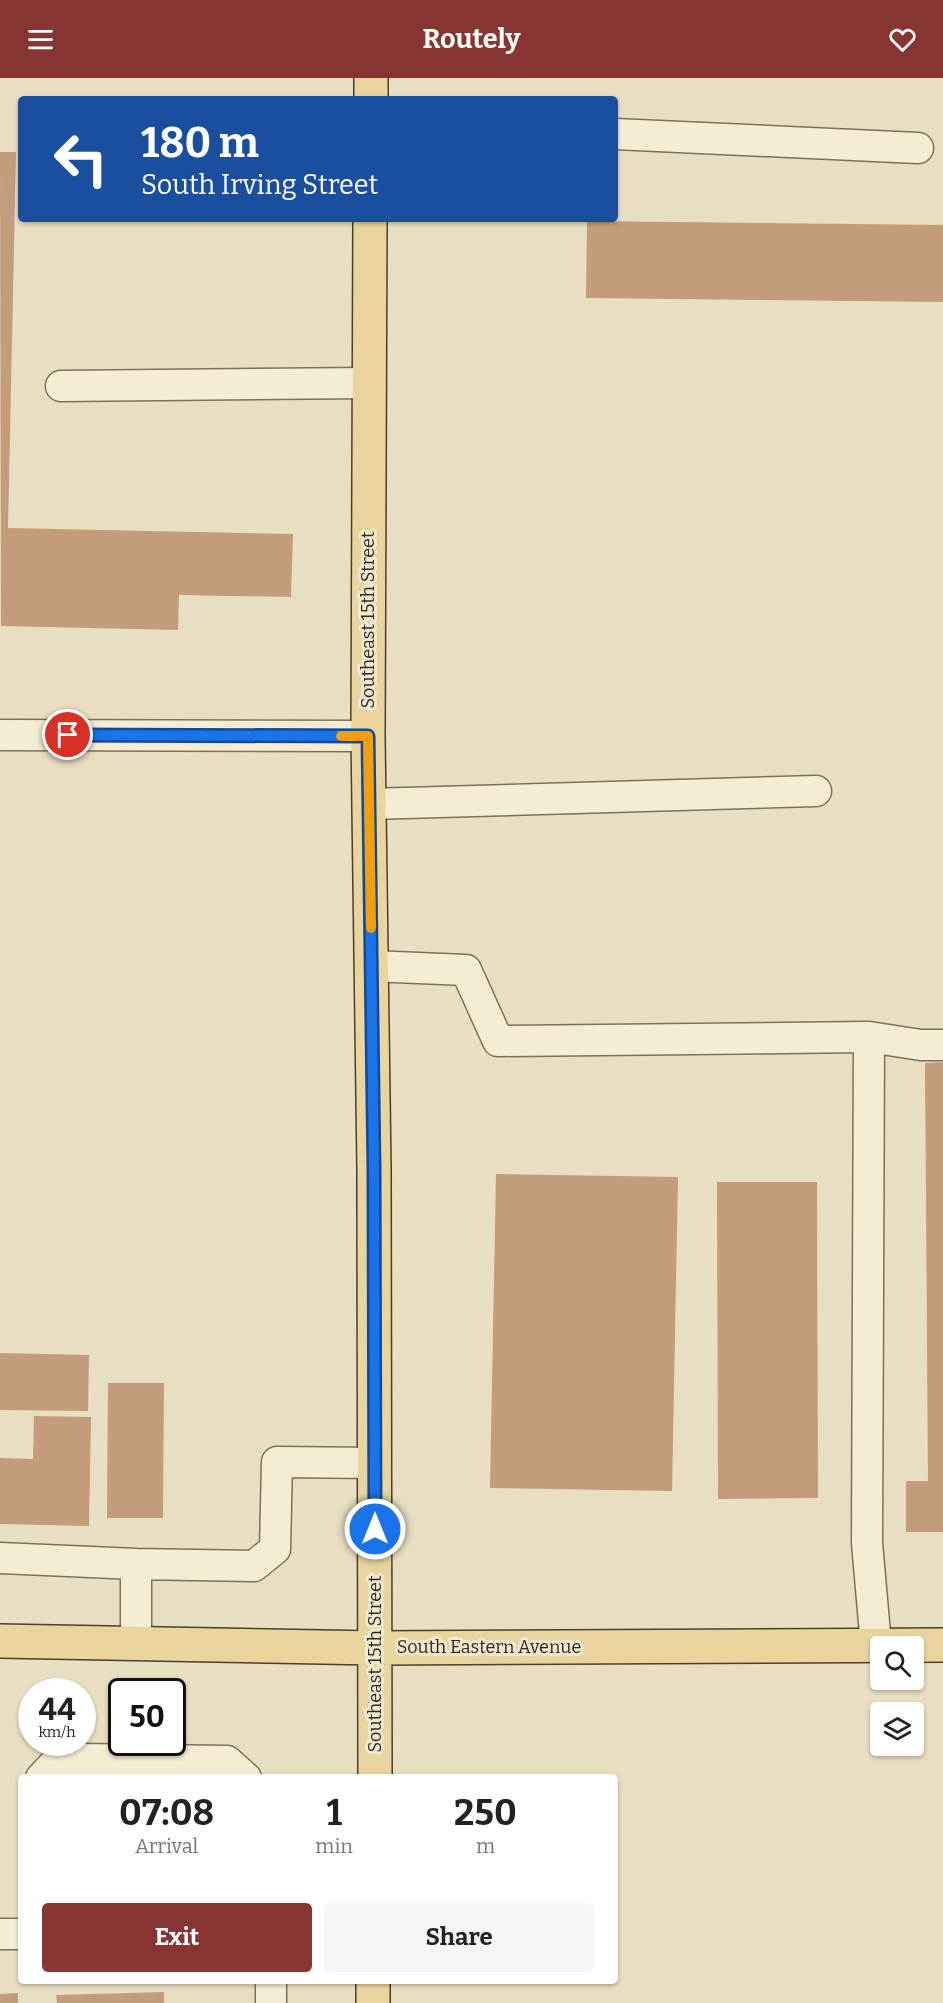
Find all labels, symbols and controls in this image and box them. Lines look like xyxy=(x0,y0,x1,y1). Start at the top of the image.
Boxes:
icon: menu xyxy=(24,23,57,56)
text: Routely xyxy=(422,23,521,55)
icon: heart xyxy=(886,23,919,56)
text: 180 m xyxy=(141,118,259,168)
icon: left xyxy=(42,120,120,198)
text: South Irving Street xyxy=(141,169,378,201)
street label: Southeast 15th Street xyxy=(357,531,379,708)
pin xyxy=(42,709,93,760)
icon: arrive xyxy=(51,718,84,751)
position arrow xyxy=(343,1497,407,1561)
street label: Southeast 15th Street xyxy=(364,1575,386,1752)
street label: South Eastern Avenue xyxy=(397,1636,581,1658)
map controls xyxy=(870,1636,924,1756)
button: search xyxy=(870,1636,924,1690)
speed limit sign: 50 xyxy=(108,1678,186,1756)
text: 44 xyxy=(39,1692,75,1728)
button: layers xyxy=(870,1702,924,1756)
text: km/h xyxy=(38,1723,76,1741)
text: 07:08 xyxy=(119,1791,214,1835)
text: 1 xyxy=(326,1791,342,1835)
text: 250 xyxy=(454,1791,517,1835)
text: Arrival xyxy=(135,1834,198,1858)
text: min xyxy=(315,1834,353,1858)
text: m xyxy=(476,1834,495,1858)
button: Exit xyxy=(42,1903,312,1972)
button: Share xyxy=(324,1903,594,1972)

